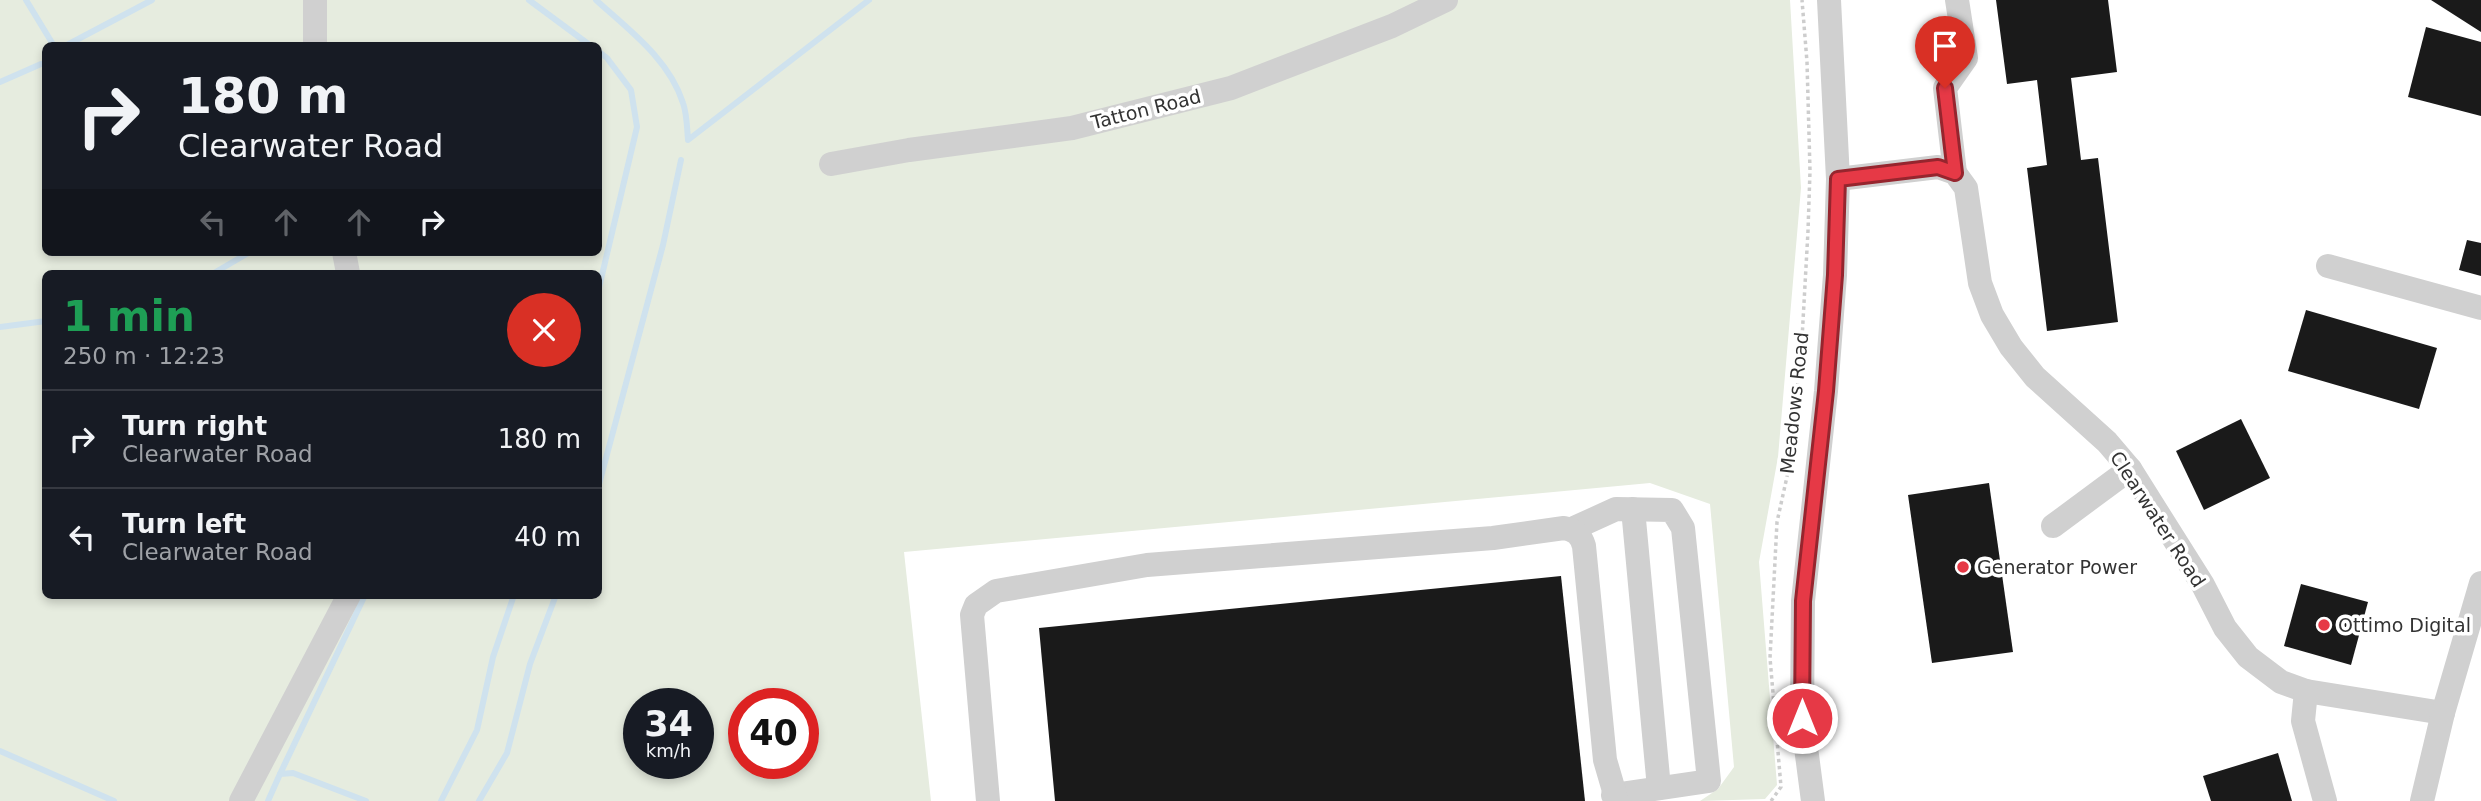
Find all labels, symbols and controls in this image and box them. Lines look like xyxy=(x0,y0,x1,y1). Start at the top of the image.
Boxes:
pin xyxy=(1915,16,1975,88)
icon: arrive xyxy=(1926,27,1964,65)
text: 180 m xyxy=(178,68,348,125)
icon: right xyxy=(63,70,154,161)
street label: Tatton Road xyxy=(1088,85,1203,134)
text: Clearwater Road xyxy=(178,127,443,165)
icon: left xyxy=(194,203,232,241)
icon: ahead xyxy=(267,203,305,241)
icon: ahead xyxy=(340,203,378,241)
icon: right xyxy=(413,203,451,241)
text: 1 min xyxy=(63,292,195,341)
button: close xyxy=(507,293,581,367)
street label: Meadows Road xyxy=(1776,331,1812,475)
text: 250 m · 12:23 xyxy=(63,343,225,369)
text: Turn right xyxy=(122,411,267,441)
icon: right xyxy=(63,420,101,458)
text: 180 m xyxy=(498,424,581,454)
text: Clearwater Road xyxy=(122,441,313,467)
street label: Clearwater Road xyxy=(2106,447,2210,591)
text: Turn left xyxy=(122,509,246,539)
icon: left xyxy=(63,518,101,556)
text: 40 m xyxy=(514,522,581,552)
text: Clearwater Road xyxy=(122,539,313,565)
place label: Generator Power xyxy=(1977,556,2137,578)
marker: Generator Power xyxy=(1955,559,1971,575)
place label: Ottimo Digital xyxy=(2338,614,2471,636)
marker: Ottimo Digital xyxy=(2316,617,2332,633)
position arrow xyxy=(1765,681,1839,755)
speed limit sign: 40 xyxy=(728,688,819,779)
text: 34 xyxy=(644,704,693,744)
text: km/h xyxy=(646,740,691,761)

